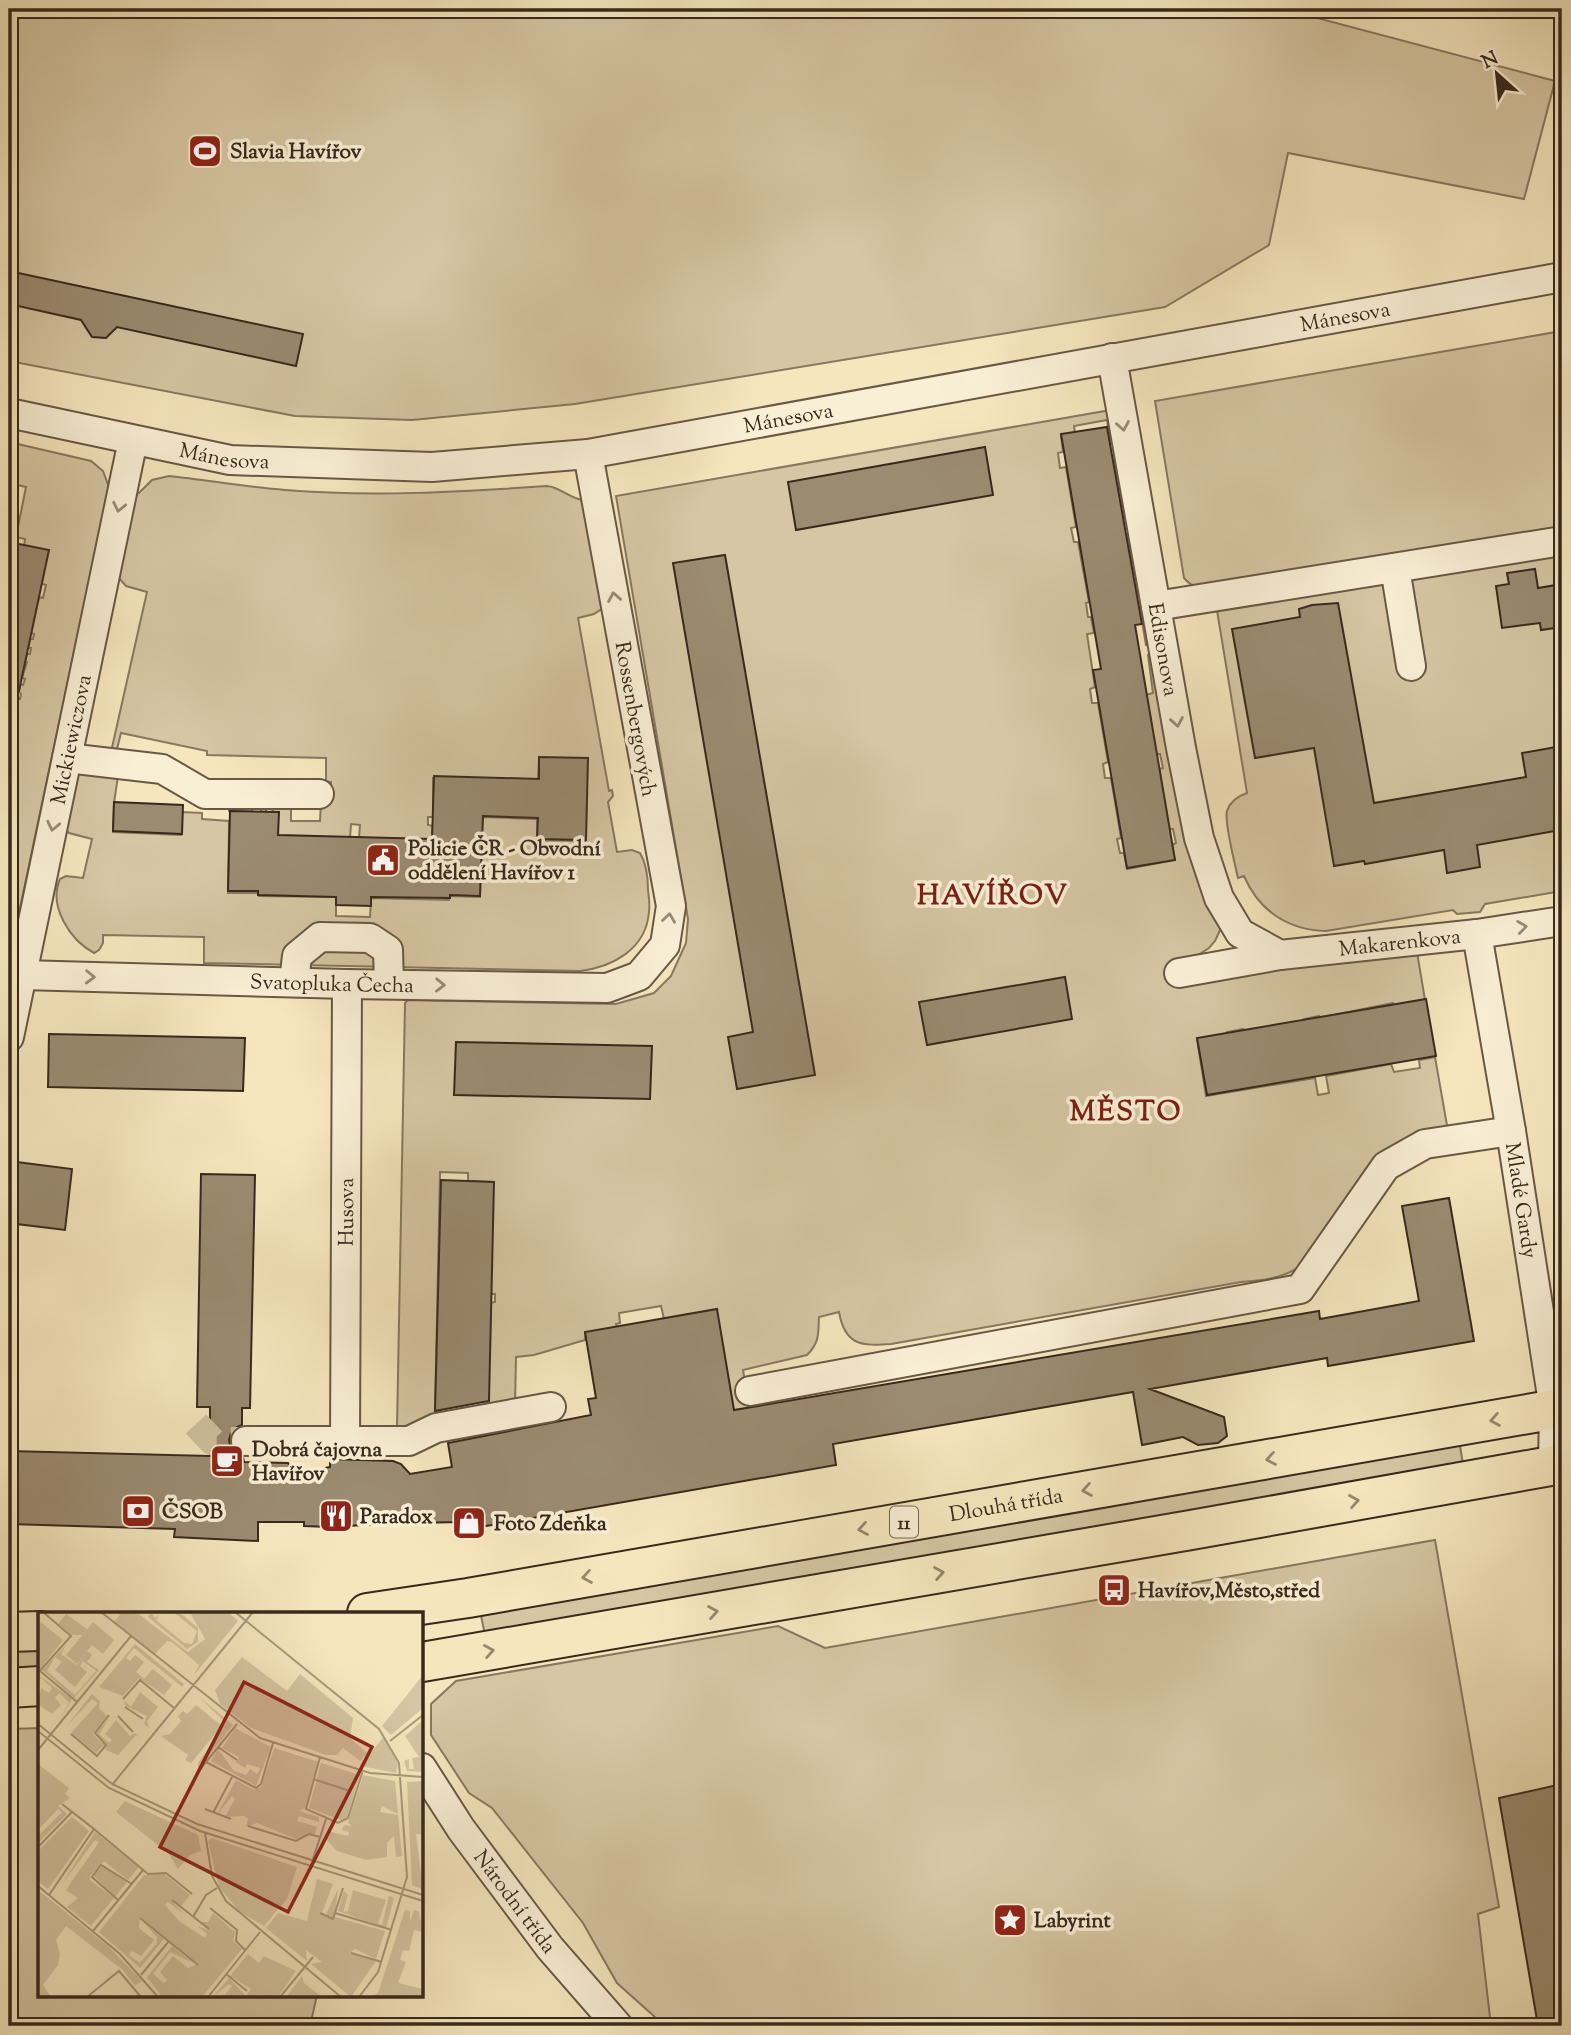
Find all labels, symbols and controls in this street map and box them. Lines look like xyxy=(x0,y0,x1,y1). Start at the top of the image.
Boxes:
north arrow xyxy=(1462,38,1532,108)
text: N xyxy=(1478,46,1503,77)
sports icon: Slavia Havířov xyxy=(186,132,224,170)
place label: Slavia Havířov xyxy=(230,138,361,168)
street label: Mánesova xyxy=(1298,295,1393,341)
street label: Mánesova xyxy=(741,397,836,442)
one-way arrow xyxy=(1115,420,1130,432)
street label: Mánesova xyxy=(176,437,270,478)
one-way arrow xyxy=(113,501,128,513)
one-way arrow xyxy=(607,591,622,603)
street label: Edisonova xyxy=(1139,601,1185,699)
street label: Rossenbergových xyxy=(606,639,662,799)
street label: Mickiewiczova xyxy=(45,672,101,807)
one-way arrow xyxy=(1168,716,1183,728)
one-way arrow xyxy=(46,820,61,832)
place label: Policie ČR - Obvodní oddělení Havířov 1 xyxy=(408,835,601,889)
public building icon: Policie ČR - Obvodní oddělení Havířov 1 xyxy=(364,841,402,879)
district label: HAVÍŘOV xyxy=(917,877,1069,917)
one-way arrow xyxy=(661,912,676,924)
one-way arrow xyxy=(1516,920,1527,935)
street label: Makarenkova xyxy=(1337,923,1463,966)
street label: Svatopluka Čecha xyxy=(249,968,414,1002)
one-way arrow xyxy=(85,969,96,984)
one-way arrow xyxy=(435,978,446,993)
district label: MĚSTO xyxy=(1070,1093,1182,1133)
street label: Mladé Gardy xyxy=(1496,1140,1544,1261)
street label: Husova xyxy=(333,1177,363,1246)
one-way arrow xyxy=(1489,1412,1501,1427)
place label: Dobrá čajovna Havířov xyxy=(252,1436,382,1490)
cafe icon: Dobrá čajovna Havířov xyxy=(208,1442,246,1480)
one-way arrow xyxy=(1265,1450,1277,1465)
street label: Dlouhá třída xyxy=(947,1482,1066,1531)
one-way arrow xyxy=(1081,1482,1093,1497)
bank icon: ČSOB xyxy=(119,1492,157,1530)
one-way arrow xyxy=(1348,1494,1360,1509)
restaurant icon: Paradox xyxy=(317,1497,355,1535)
place label: ČSOB xyxy=(162,1498,223,1528)
place label: Paradox xyxy=(360,1503,433,1533)
shop icon: Foto Zdeňka xyxy=(450,1504,488,1542)
road number: 11 xyxy=(890,1506,918,1538)
place label: Foto Zdeňka xyxy=(494,1510,607,1540)
one-way arrow xyxy=(857,1521,869,1536)
one-way arrow xyxy=(933,1566,945,1581)
one-way arrow xyxy=(581,1569,593,1584)
bus stop icon: Havířov,Město,střed xyxy=(1095,1571,1133,1609)
place label: Havířov,Město,střed xyxy=(1138,1577,1320,1607)
one-way arrow xyxy=(707,1605,719,1620)
inset map xyxy=(38,1612,424,1996)
one-way arrow xyxy=(483,1644,495,1659)
street label: Národní třída xyxy=(465,1845,563,1961)
place icon: Labyrint xyxy=(991,1901,1029,1939)
place label: Labyrint xyxy=(1034,1907,1112,1937)

